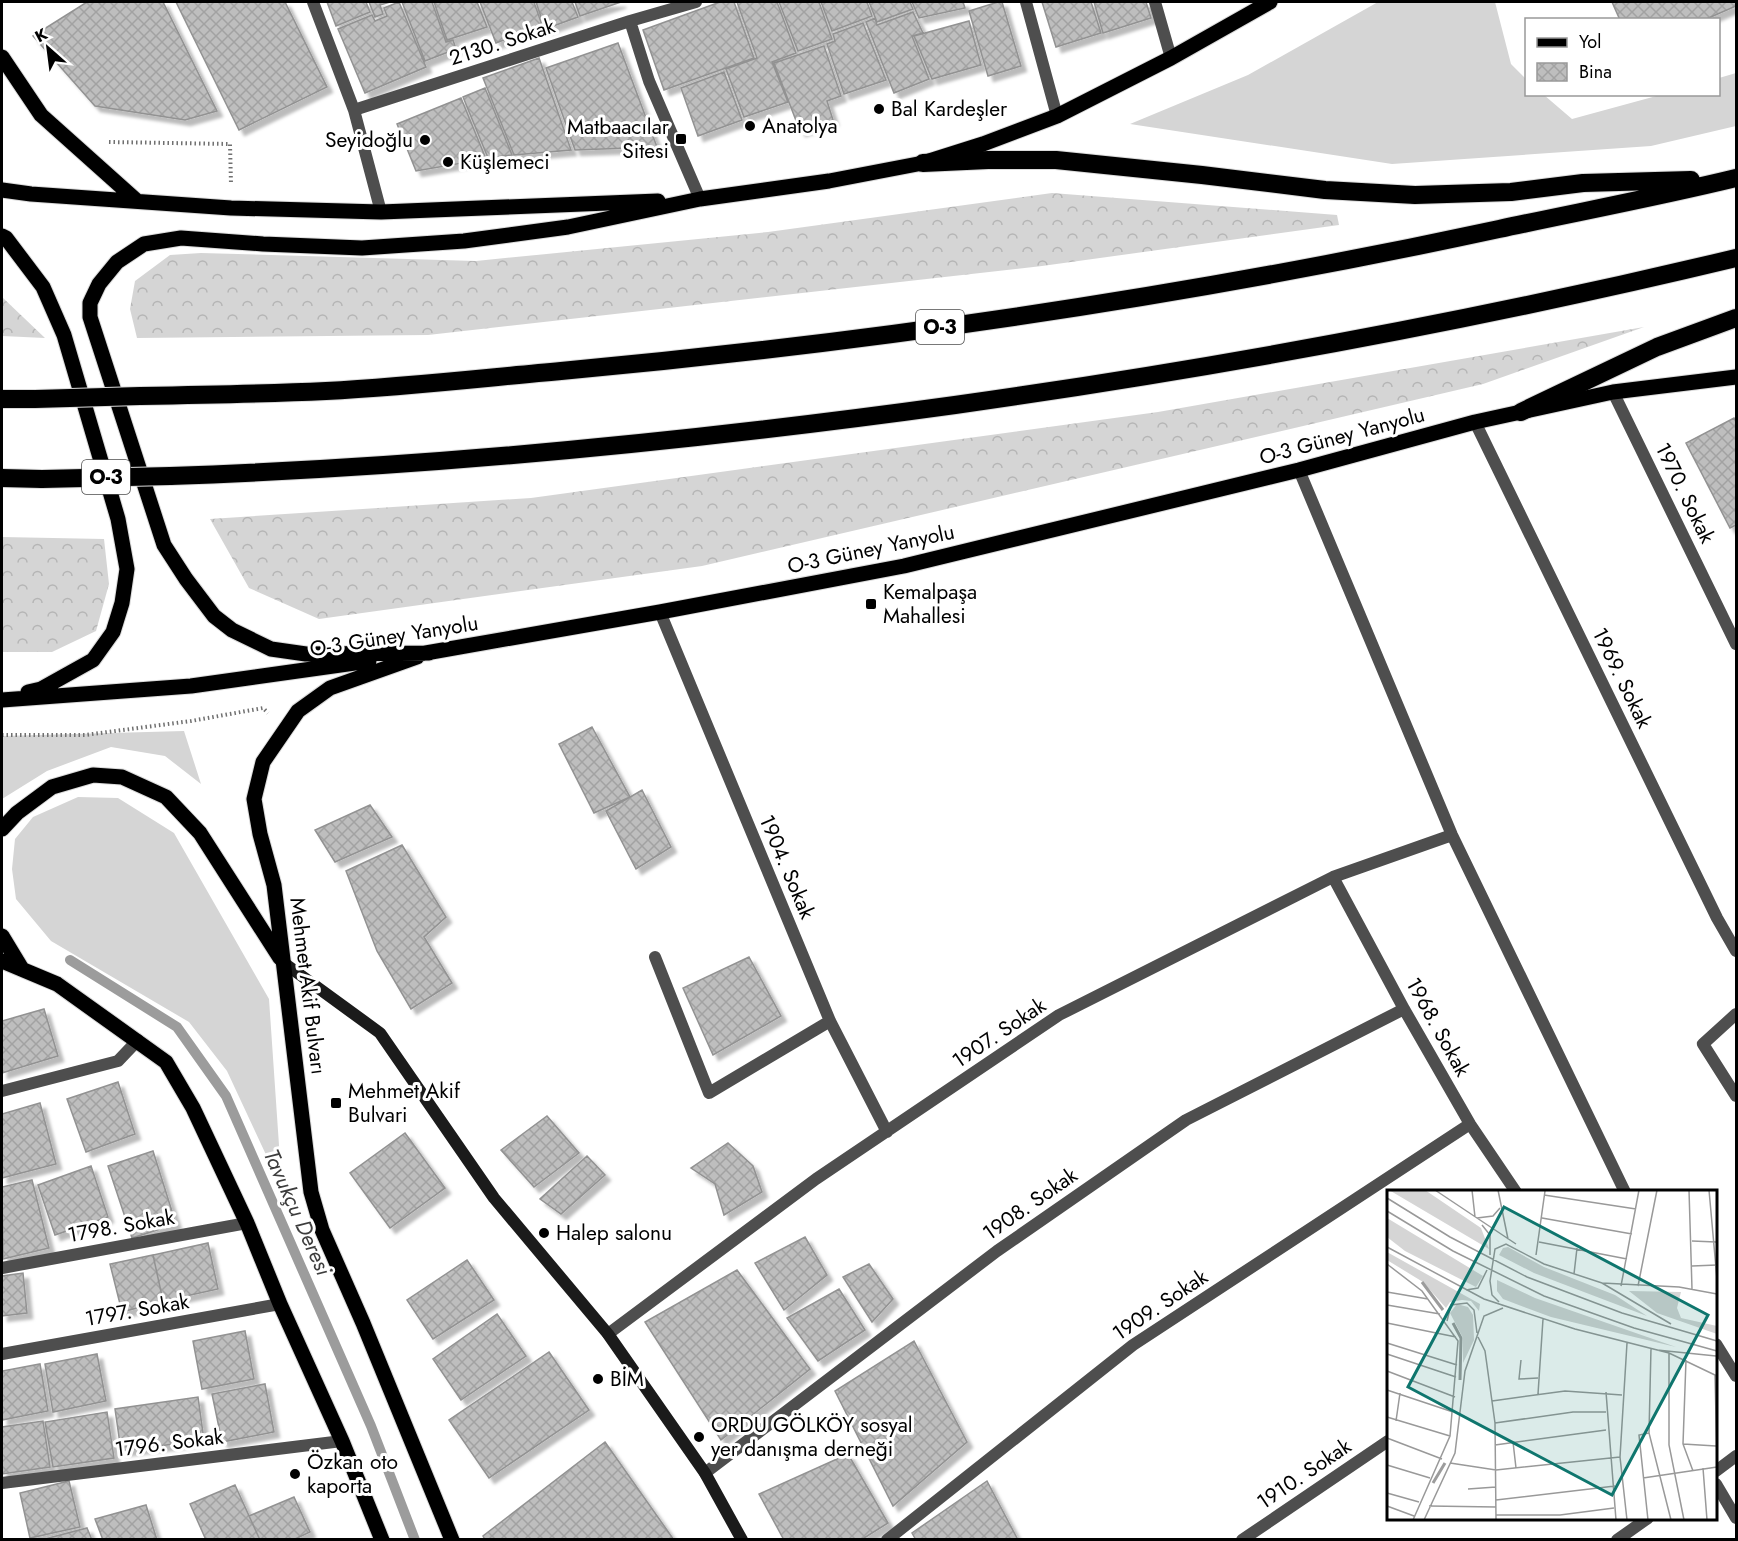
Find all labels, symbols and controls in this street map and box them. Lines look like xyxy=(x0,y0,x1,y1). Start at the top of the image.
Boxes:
street label: 2130. Sokak xyxy=(445,11,559,73)
north arrow xyxy=(18,18,78,78)
legend xyxy=(1525,18,1720,96)
text: K xyxy=(31,22,52,48)
text: Yol xyxy=(1579,29,1601,55)
text: Bina xyxy=(1579,59,1612,85)
place label: Bal Kardeşler xyxy=(891,94,1008,124)
marker: Bal Kardeşler xyxy=(872,102,886,116)
place label: Anatolya xyxy=(762,111,838,141)
place label: Matbaacılar Sitesi xyxy=(567,112,670,166)
marker: Anatolya xyxy=(743,119,757,133)
place label: Seyidoğlu xyxy=(325,125,413,155)
marker: Matbaacılar Sitesi xyxy=(674,132,688,146)
marker: Seyidoğlu xyxy=(418,133,432,147)
place label: Küşlemeci xyxy=(460,147,550,177)
marker: Küşlemeci xyxy=(441,155,455,169)
road number: O-3 xyxy=(916,310,964,344)
street label: O-3 Güney Yanyolu xyxy=(1256,399,1428,473)
street label: 1970. Sokak xyxy=(1648,438,1723,549)
road number: O-3 xyxy=(82,460,130,494)
street label: O-3 Güney Yanyolu xyxy=(785,517,957,581)
place label: Kemalpaşa Mahallesi xyxy=(883,577,977,631)
marker: Kemalpaşa Mahallesi xyxy=(864,597,878,611)
street label: O-3 Güney Yanyolu xyxy=(308,608,480,664)
street label: 1969. Sokak xyxy=(1585,623,1660,734)
street label: 1904. Sokak xyxy=(752,810,823,924)
street label: Mehmet Akif Bulvarı xyxy=(282,896,334,1076)
street label: 1968. Sokak xyxy=(1398,972,1478,1083)
street label: 1907. Sokak xyxy=(946,990,1052,1075)
place label: Mehmet Akif Bulvari xyxy=(348,1076,461,1130)
marker: Mehmet Akif Bulvari xyxy=(329,1096,343,1110)
water label: Tavukçu Deresi xyxy=(256,1144,340,1281)
street label: 1908. Sokak xyxy=(977,1160,1084,1248)
inset map xyxy=(1387,1190,1717,1520)
street label: 1798. Sokak xyxy=(65,1202,177,1250)
place label: Halep salonu xyxy=(556,1218,672,1248)
marker: Halep salonu xyxy=(537,1226,551,1240)
street label: 1909. Sokak xyxy=(1106,1262,1214,1348)
street label: 1797. Sokak xyxy=(83,1286,192,1334)
place label: BİM xyxy=(610,1364,644,1394)
marker: BİM xyxy=(591,1372,605,1386)
place label: ORDU GÖLKÖY sosyal yer danışma derneği xyxy=(711,1410,913,1464)
street label: 1796. Sokak xyxy=(113,1421,226,1465)
marker: ORDU GÖLKÖY sosyal yer danışma derneği xyxy=(692,1430,706,1444)
street label: 1910. Sokak xyxy=(1251,1431,1358,1517)
place label: Özkan oto kaporta xyxy=(307,1447,398,1501)
marker: Özkan oto kaporta xyxy=(288,1467,302,1481)

